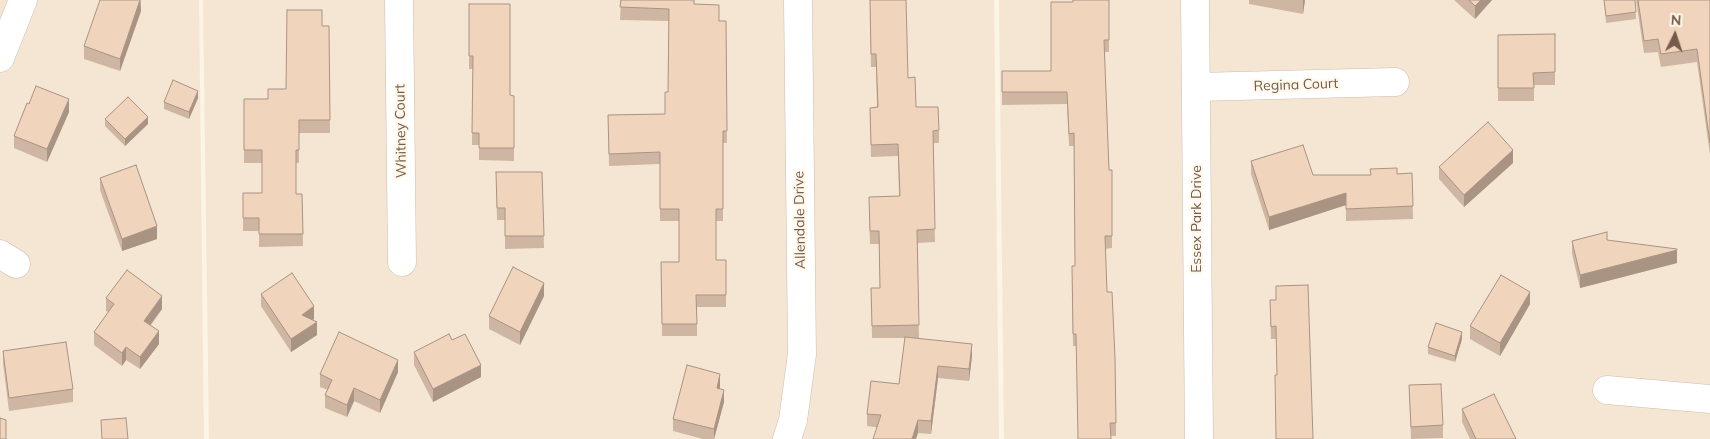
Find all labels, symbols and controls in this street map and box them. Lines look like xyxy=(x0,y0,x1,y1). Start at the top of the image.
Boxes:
north arrow xyxy=(1650,10,1700,60)
text: N xyxy=(1670,11,1682,29)
street label: Regina Court xyxy=(1253,75,1339,95)
street label: Whitney Court xyxy=(392,84,410,178)
street label: Essex Park Drive xyxy=(1189,165,1205,273)
street label: Allendale Drive xyxy=(791,171,809,269)

